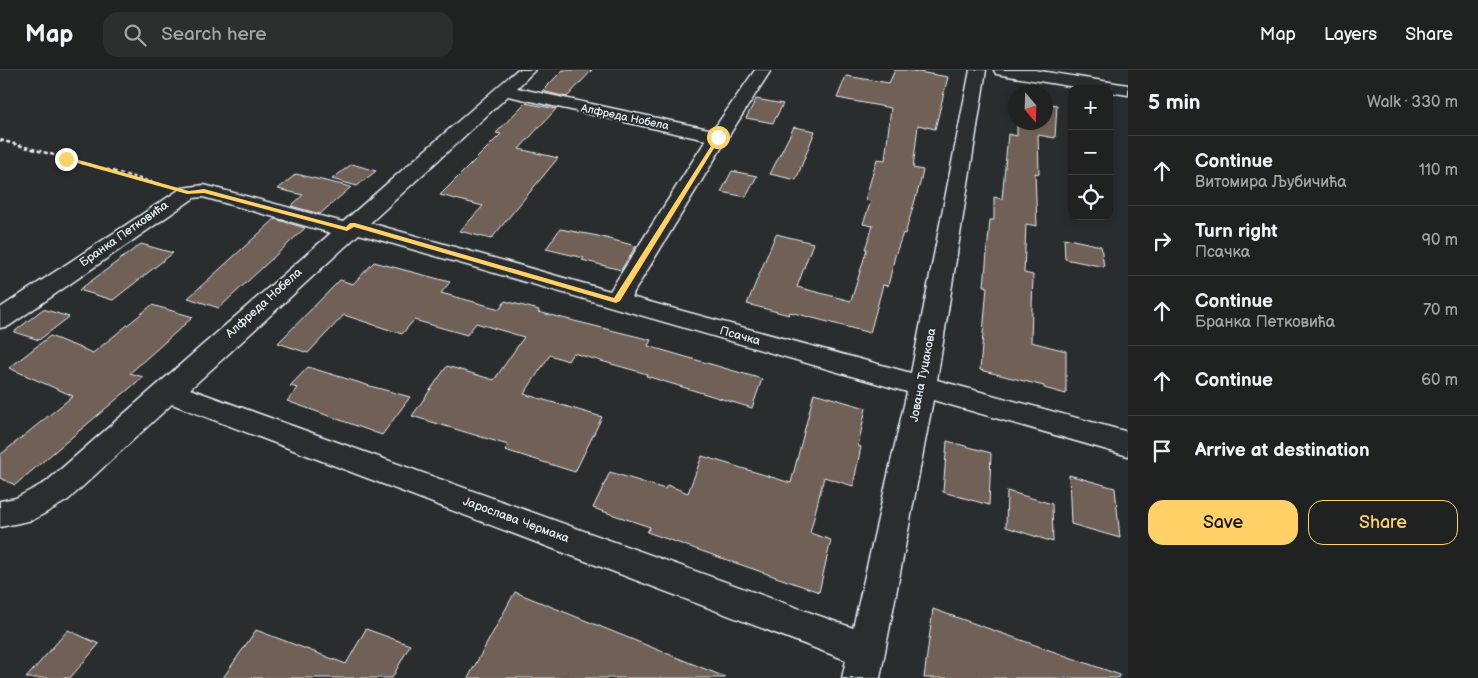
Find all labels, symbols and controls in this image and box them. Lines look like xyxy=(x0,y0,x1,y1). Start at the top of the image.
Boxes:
search box xyxy=(103,12,453,57)
text: Map xyxy=(25,20,73,49)
icon: search xyxy=(121,21,149,49)
text: Search here xyxy=(161,23,267,46)
text: Map xyxy=(1260,24,1296,45)
text: Layers xyxy=(1324,24,1377,45)
text: Share xyxy=(1405,24,1453,45)
north arrow xyxy=(1008,85,1053,130)
map controls xyxy=(1068,85,1113,220)
button: + xyxy=(1068,85,1113,130)
text: 5 min xyxy=(1148,90,1201,115)
text: Walk · 330 m xyxy=(1367,93,1458,112)
street label: Алфреда Нобела xyxy=(579,101,671,133)
route start xyxy=(707,126,730,149)
button: − xyxy=(1068,130,1113,175)
route end xyxy=(55,148,78,171)
text: Continue xyxy=(1195,150,1273,173)
icon: ahead xyxy=(1148,157,1176,185)
text: 110 m xyxy=(1419,161,1458,180)
text: Витомира Љубичића xyxy=(1195,173,1347,192)
button: locate xyxy=(1068,175,1113,220)
street label: Бранка Петковића xyxy=(77,198,171,270)
text: Turn right xyxy=(1195,220,1278,243)
icon: right xyxy=(1148,227,1176,255)
text: 90 m xyxy=(1422,231,1458,250)
text: Псачка xyxy=(1195,243,1250,262)
street label: Алфреда Нобела xyxy=(222,265,305,342)
text: Continue xyxy=(1195,290,1273,313)
icon: ahead xyxy=(1148,297,1176,325)
text: 70 m xyxy=(1423,301,1458,320)
text: Бранка Петковића xyxy=(1195,313,1335,332)
street label: Псачка xyxy=(718,323,762,349)
street label: Јована Туцакова xyxy=(907,327,939,423)
icon: ahead xyxy=(1148,367,1176,395)
text: Continue xyxy=(1195,369,1273,392)
text: 60 m xyxy=(1421,371,1458,390)
icon: arrive xyxy=(1148,437,1176,465)
text: Arrive at destination xyxy=(1195,439,1370,462)
street label: Јарослава Чермака xyxy=(461,494,571,546)
button: Save xyxy=(1148,500,1298,545)
button: Share xyxy=(1308,500,1458,545)

